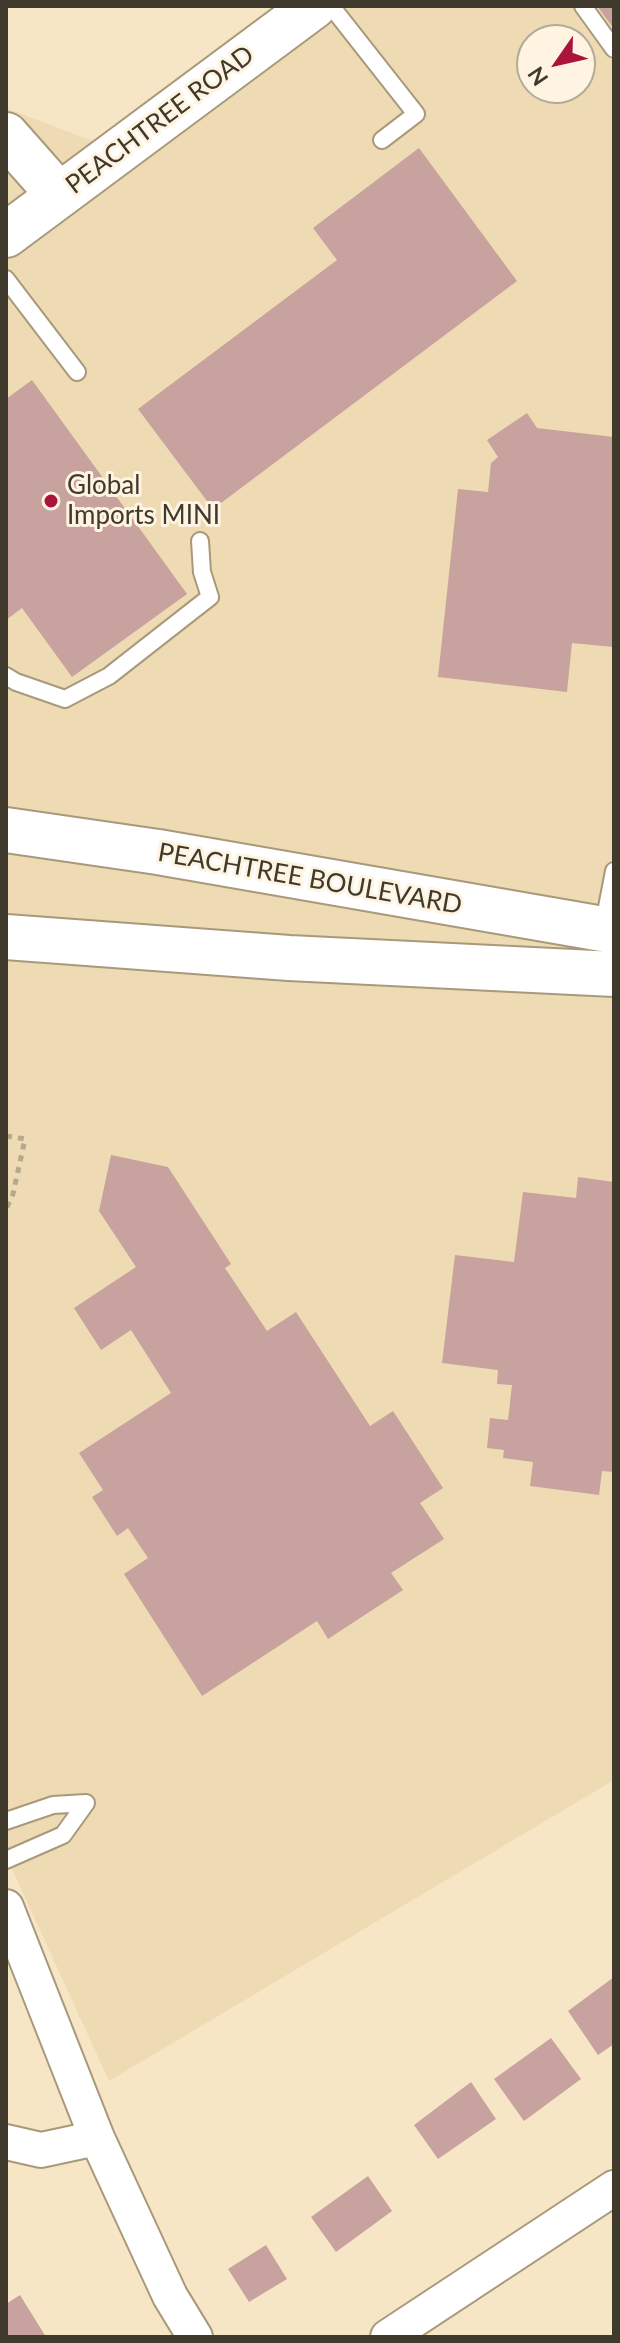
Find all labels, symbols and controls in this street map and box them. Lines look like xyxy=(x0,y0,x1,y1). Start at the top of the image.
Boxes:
north arrow xyxy=(516,24,596,104)
street label: PEACHTREE ROAD xyxy=(60,39,260,201)
text: N xyxy=(521,62,553,91)
place label: Global Imports MINI xyxy=(67,470,220,532)
marker: Global Imports MINI xyxy=(42,492,60,510)
street label: PEACHTREE BOULEVARD xyxy=(155,837,465,921)

